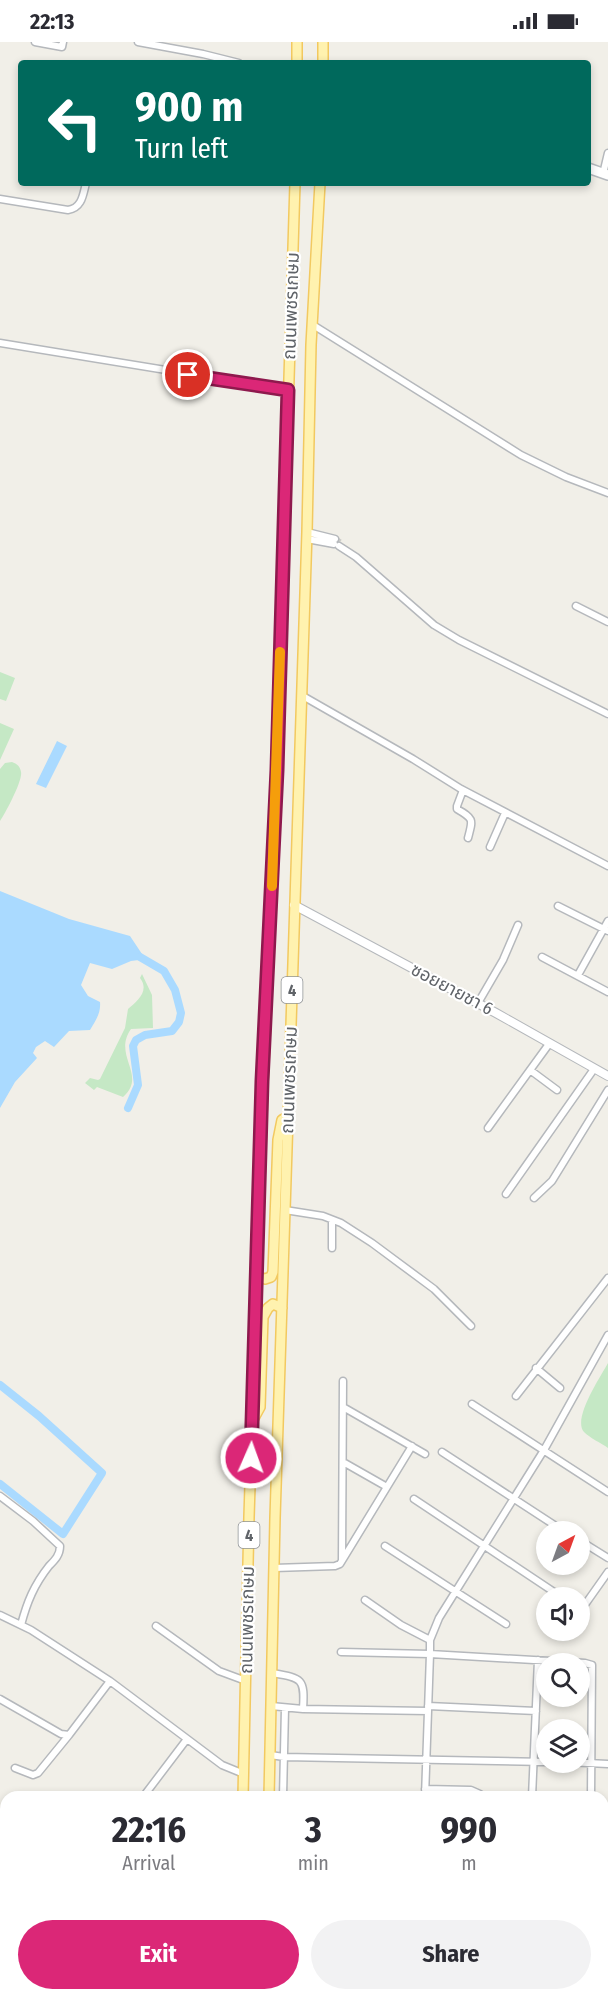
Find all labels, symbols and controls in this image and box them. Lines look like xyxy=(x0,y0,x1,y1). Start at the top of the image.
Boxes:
text: 22:13 xyxy=(30,8,74,35)
text: 900 m xyxy=(135,82,243,132)
icon: left xyxy=(36,84,114,162)
text: Turn left xyxy=(135,133,228,165)
street label: ถนนเพชรเกษม xyxy=(278,252,304,360)
pin xyxy=(162,349,213,400)
icon: arrive xyxy=(171,358,204,391)
street label: ซอยยายชา 6 xyxy=(407,958,497,1020)
road number: 4 xyxy=(282,977,302,1003)
street label: ถนนเพชรเกษม xyxy=(276,1026,302,1134)
position arrow xyxy=(219,1426,283,1490)
north arrow xyxy=(536,1521,590,1575)
map controls xyxy=(536,1521,590,1773)
road number: 4 xyxy=(238,1522,260,1548)
street label: ถนนเพชรเกษม xyxy=(235,1566,259,1674)
button: sound xyxy=(536,1587,590,1641)
button: search xyxy=(536,1653,590,1707)
button: layers xyxy=(536,1719,590,1773)
text: 22:16 xyxy=(112,1808,186,1852)
text: 3 xyxy=(305,1808,322,1852)
text: 990 xyxy=(440,1808,497,1852)
text: Arrival xyxy=(122,1851,175,1875)
text: min xyxy=(298,1851,329,1875)
text: m xyxy=(461,1851,477,1875)
button: Exit xyxy=(18,1920,299,1989)
button: Share xyxy=(311,1920,591,1989)

